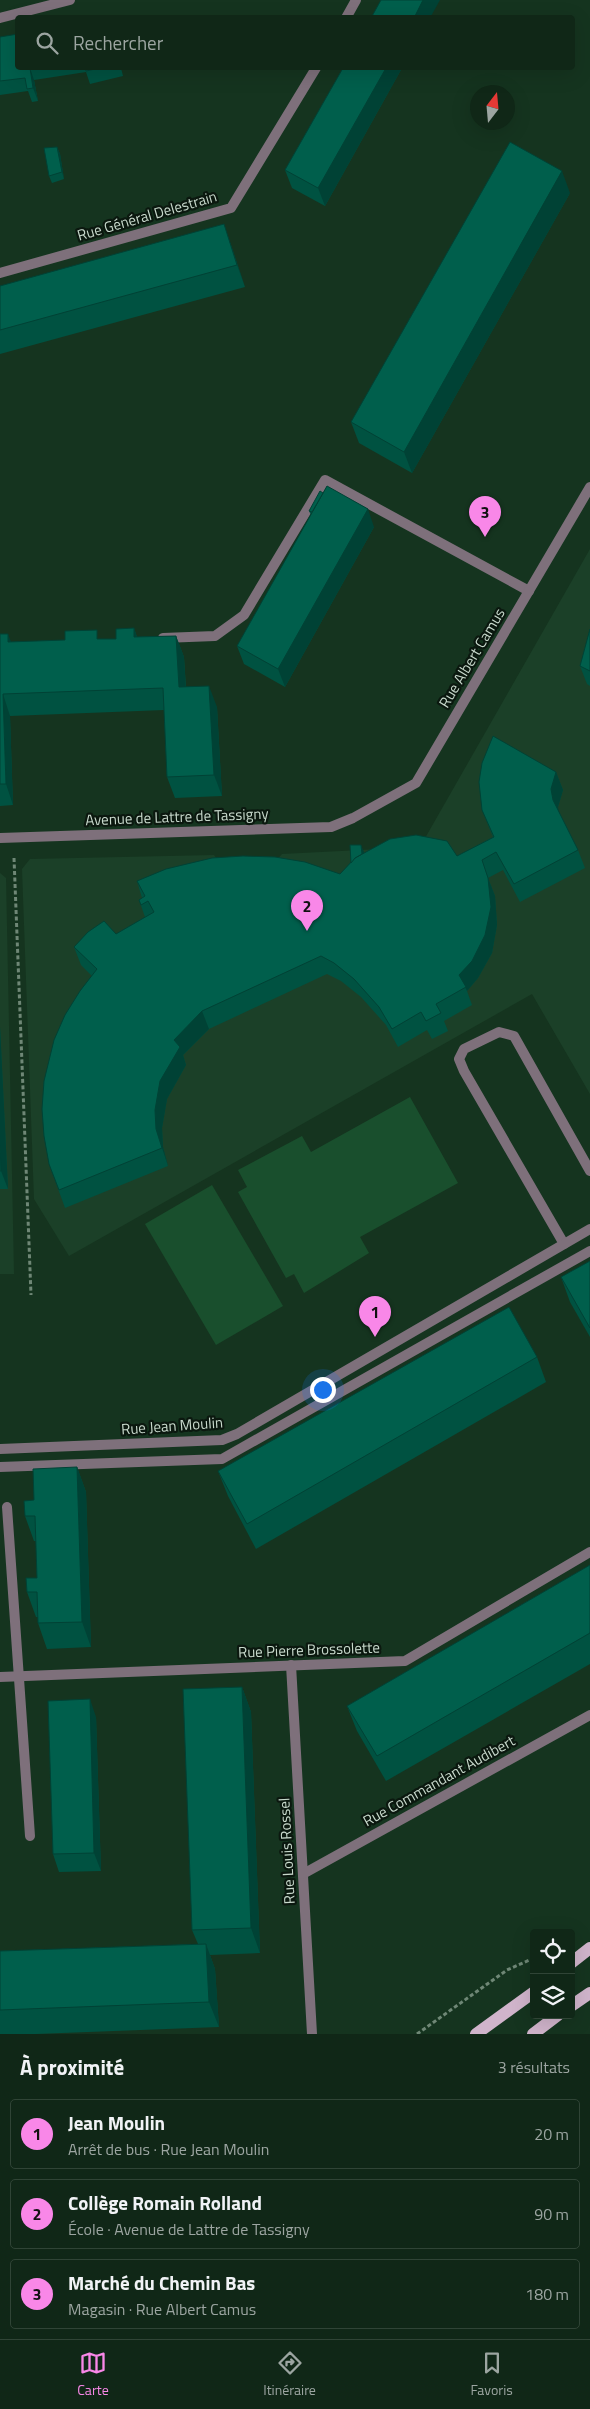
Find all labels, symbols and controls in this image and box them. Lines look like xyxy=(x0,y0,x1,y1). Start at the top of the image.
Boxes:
search box xyxy=(15,15,575,70)
text: Rechercher xyxy=(73,28,163,57)
icon: search xyxy=(33,29,61,57)
north arrow xyxy=(470,85,515,130)
street label: Rue Général Delestrain xyxy=(74,185,219,246)
pin: 3 xyxy=(469,496,501,537)
street label: Rue Albert Camus xyxy=(433,603,510,712)
street label: Avenue de Lattre de Tassigny xyxy=(85,802,269,831)
pin: 2 xyxy=(291,890,323,931)
pin: 1 xyxy=(359,1296,391,1337)
your location xyxy=(310,1377,336,1403)
street label: Rue Jean Moulin xyxy=(120,1410,224,1441)
street label: Rue Pierre Brossolette xyxy=(238,1636,380,1663)
street label: Rue Commandant Audibert xyxy=(359,1729,520,1832)
street label: Rue Louis Rossel xyxy=(272,1797,301,1905)
map controls xyxy=(530,1929,575,2019)
button: locate xyxy=(530,1929,575,1974)
button: layers xyxy=(530,1974,575,2019)
text: À proximité xyxy=(20,2051,124,2083)
text: 3 résultats xyxy=(498,2055,570,2079)
text: Jean Moulin xyxy=(68,2108,165,2137)
text: 1 xyxy=(33,2122,41,2146)
text: 20 m xyxy=(534,2122,569,2146)
text: Arrêt de bus · Rue Jean Moulin xyxy=(68,2137,269,2161)
text: Collège Romain Rolland xyxy=(68,2188,262,2217)
text: 2 xyxy=(33,2202,41,2226)
text: 90 m xyxy=(534,2202,569,2226)
text: École · Avenue de Lattre de Tassigny xyxy=(68,2217,310,2241)
text: Marché du Chemin Bas xyxy=(68,2268,255,2297)
text: 3 xyxy=(33,2282,41,2306)
text: 180 m xyxy=(525,2282,569,2306)
text: Magasin · Rue Albert Camus xyxy=(68,2297,256,2321)
tab: Carte xyxy=(77,2349,109,2400)
tab: Itinéraire xyxy=(263,2349,316,2400)
tab: Favoris xyxy=(470,2349,513,2400)

